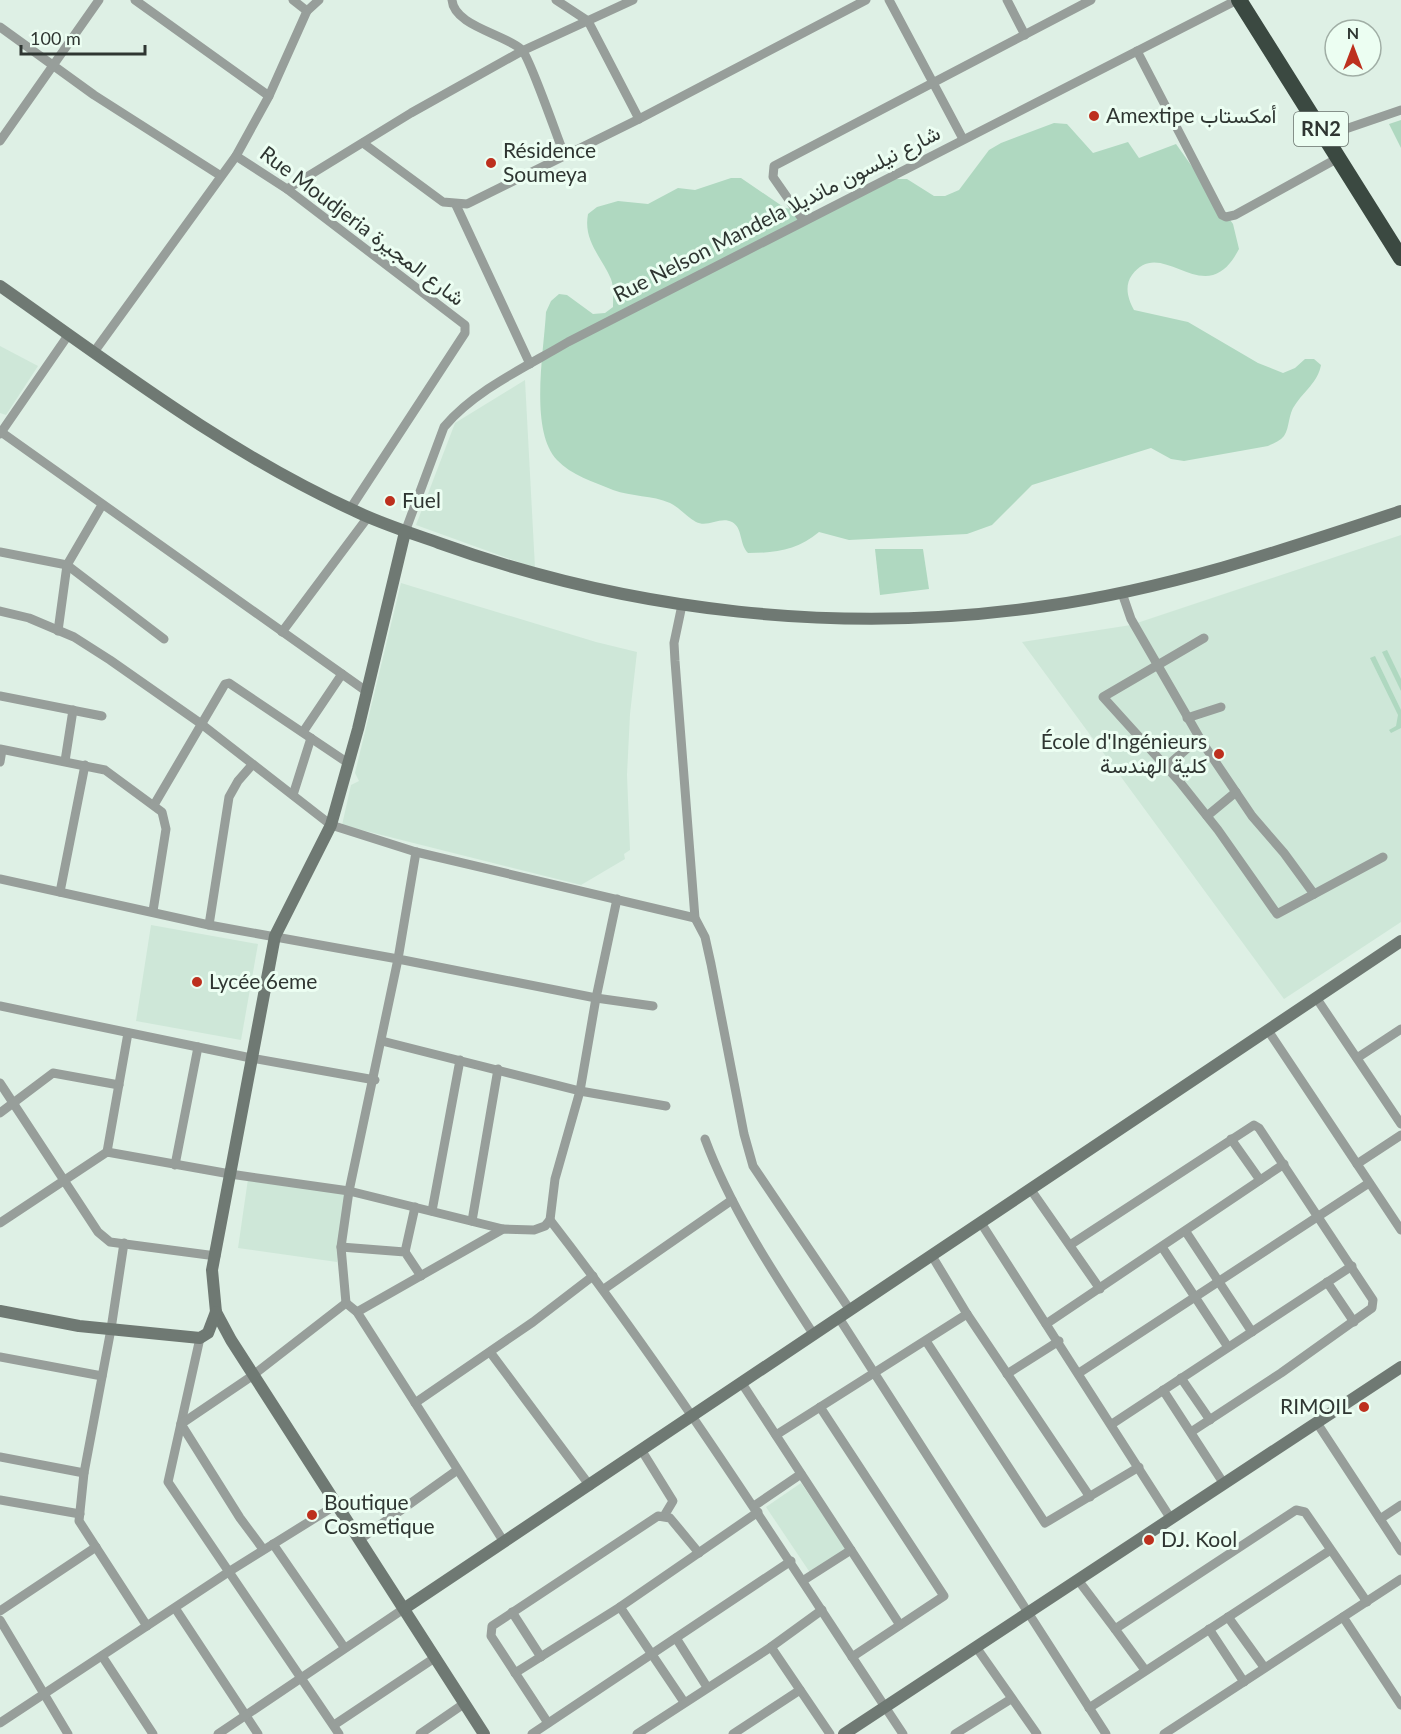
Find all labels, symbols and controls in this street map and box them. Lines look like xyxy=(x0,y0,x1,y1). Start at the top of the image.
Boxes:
scale bar xyxy=(21,18,146,56)
north arrow xyxy=(1323,18,1383,78)
text: N xyxy=(1347,23,1359,42)
text: 100 m xyxy=(30,27,81,49)
place label: Amextipe أمكستاب xyxy=(1106,102,1277,128)
marker: Amextipe أمكستاب xyxy=(1087,109,1101,123)
road number: RN2 xyxy=(1294,112,1348,146)
street label: Rue Nelson Mandela شارع نيلسون مانديلا xyxy=(609,119,945,309)
place label: Résidence Soumeya xyxy=(503,137,596,186)
street label: Rue Moudjeria شارع المجيرة xyxy=(254,140,470,312)
marker: Résidence Soumeya xyxy=(484,156,498,170)
place label: Fuel xyxy=(402,487,441,512)
marker: Fuel xyxy=(383,494,397,508)
place label: École d'Ingénieurs كلية الهندسة xyxy=(1041,728,1207,779)
marker: École d'Ingénieurs كلية الهندسة xyxy=(1212,747,1226,761)
place label: Lycée 6eme xyxy=(209,968,317,993)
marker: Lycée 6eme xyxy=(190,975,204,989)
place label: RIMOIL xyxy=(1280,1393,1352,1418)
marker: RIMOIL xyxy=(1357,1400,1371,1414)
place label: Boutique Cosmetique xyxy=(324,1489,435,1538)
marker: Boutique Cosmetique xyxy=(305,1508,319,1522)
place label: DJ. Kool xyxy=(1161,1526,1237,1551)
marker: DJ. Kool xyxy=(1142,1533,1156,1547)

